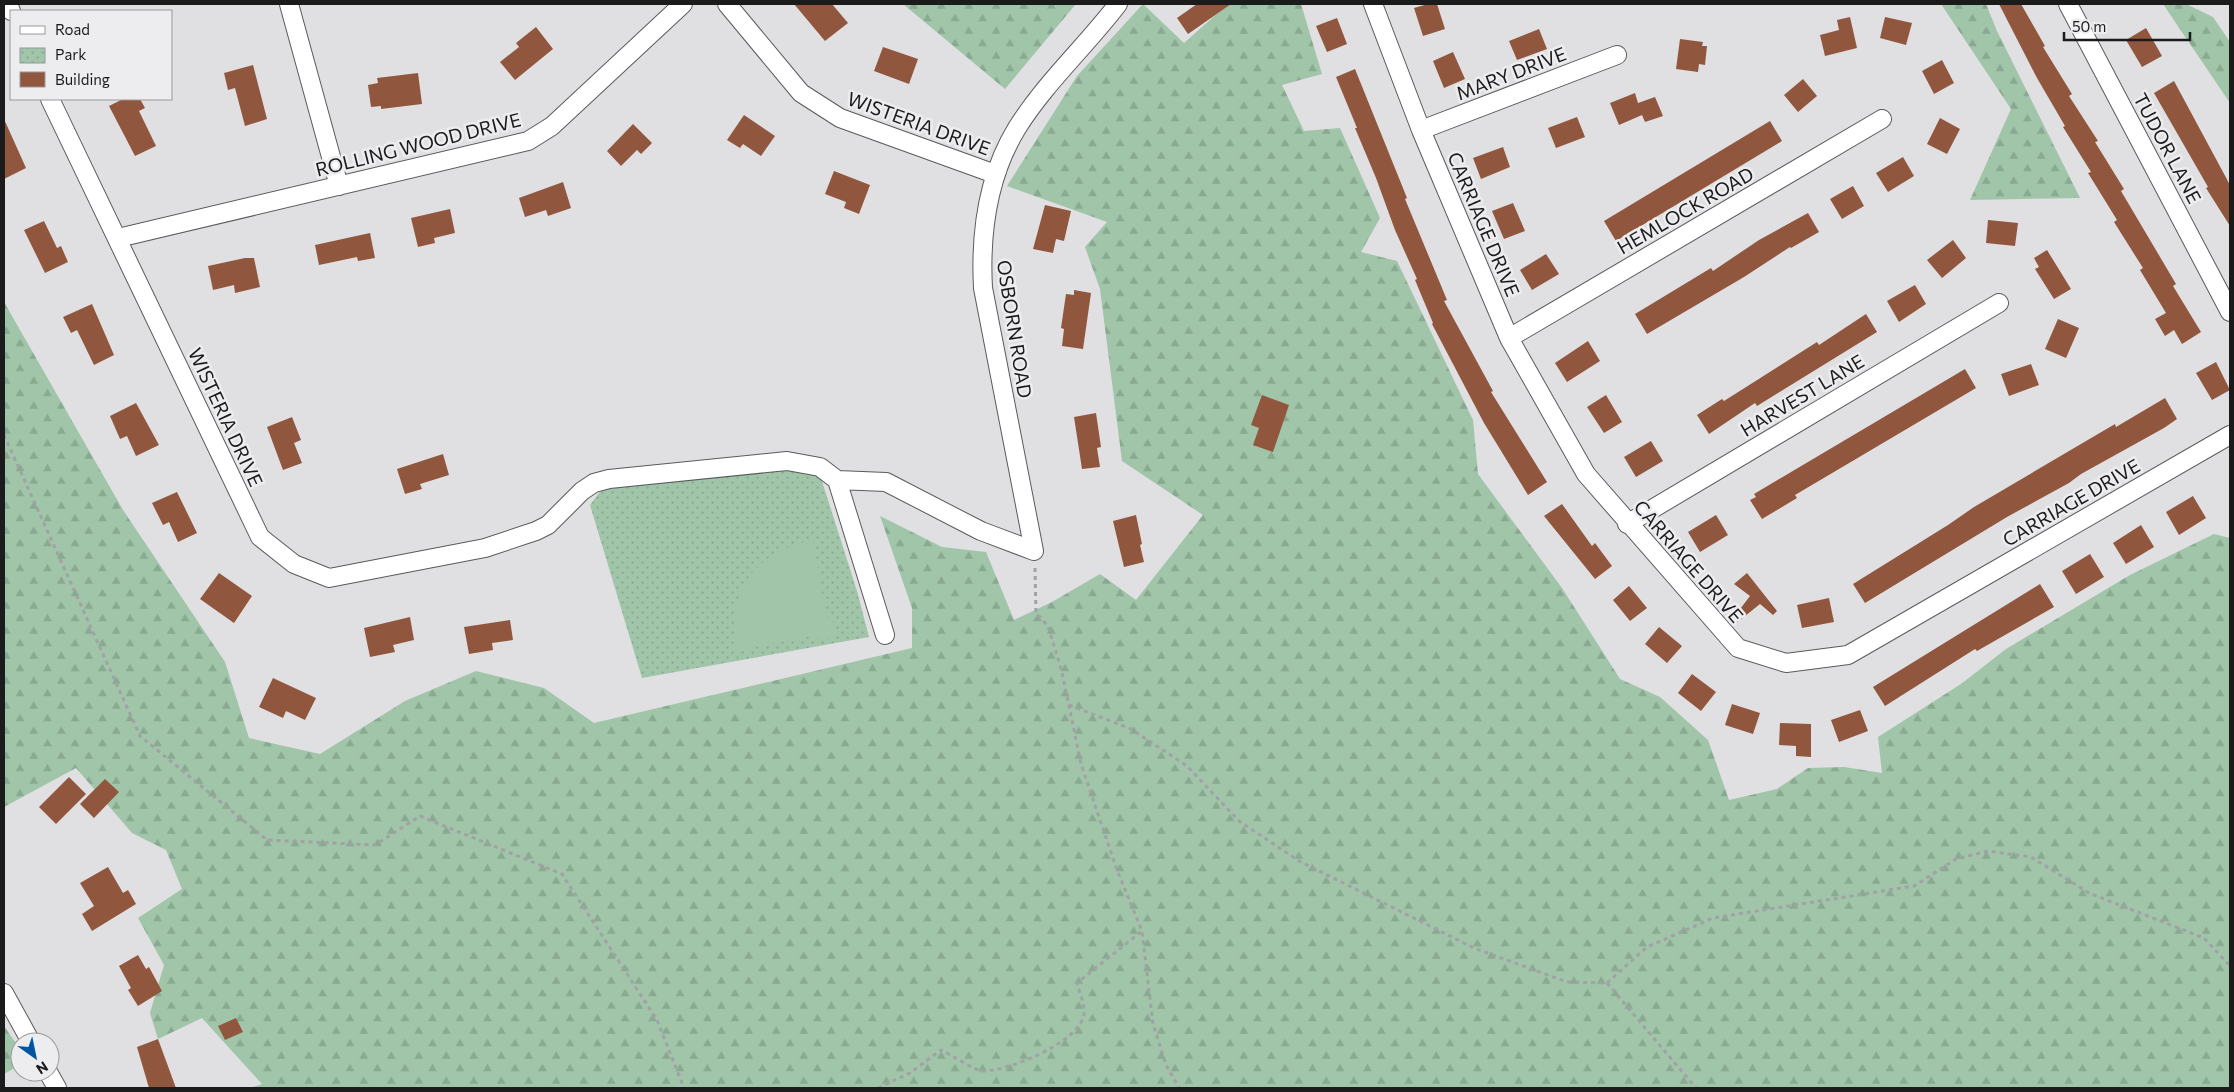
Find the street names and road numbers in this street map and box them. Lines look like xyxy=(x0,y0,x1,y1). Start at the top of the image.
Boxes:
street label: MARY DRIVE xyxy=(1453,41,1569,105)
street label: WISTERIA DRIVE xyxy=(844,87,994,159)
street label: TUDOR LANE xyxy=(2129,89,2207,207)
street label: ROLLING WOOD DRIVE xyxy=(313,107,523,181)
street label: CARRIAGE DRIVE xyxy=(1443,148,1525,300)
street label: HEMLOCK ROAD xyxy=(1613,162,1757,258)
street label: OSBORN ROAD xyxy=(993,258,1037,400)
street label: WISTERIA DRIVE xyxy=(184,344,268,490)
street label: HARVEST LANE xyxy=(1736,349,1868,441)
street label: CARRIAGE DRIVE xyxy=(1998,453,2144,551)
street label: CARRIAGE DRIVE xyxy=(1630,495,1748,627)

